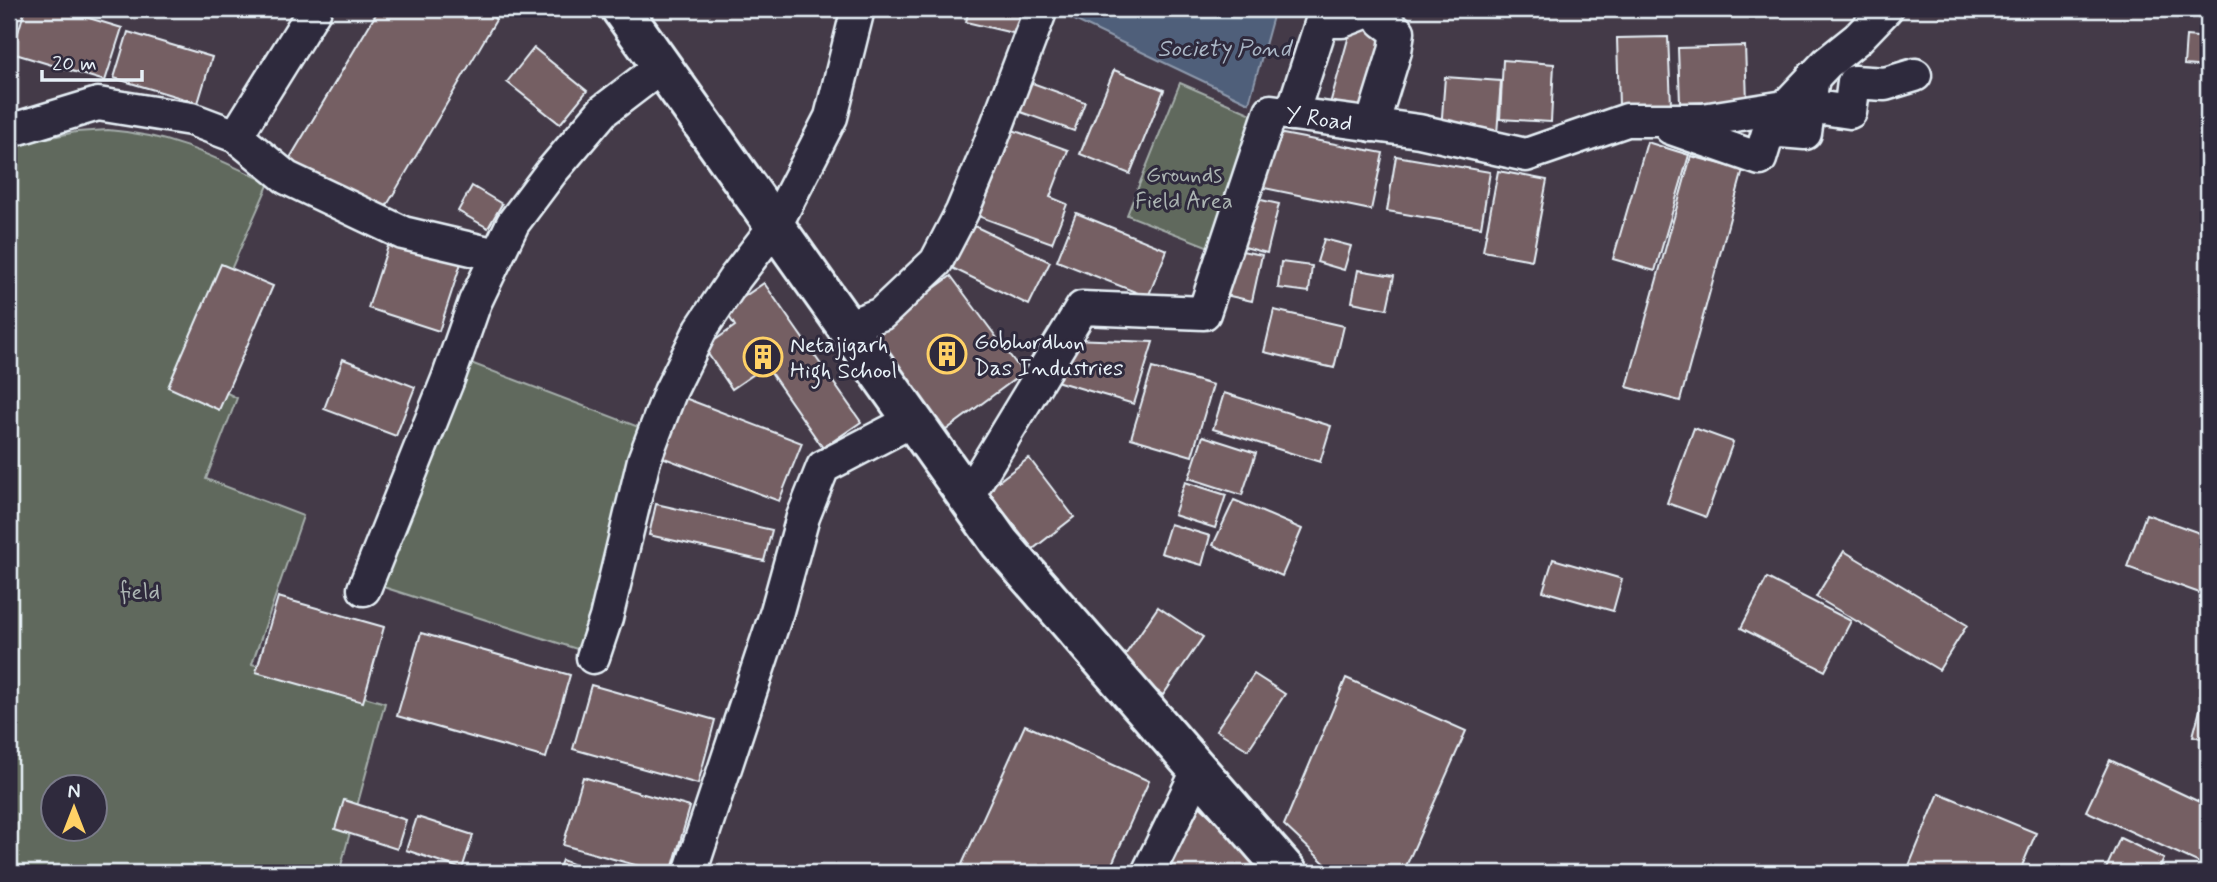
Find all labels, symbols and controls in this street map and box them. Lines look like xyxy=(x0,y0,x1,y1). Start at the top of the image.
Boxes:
water label: Society Pond xyxy=(1157,34,1294,65)
scale bar xyxy=(42,38,142,82)
text: 20 m xyxy=(52,50,97,78)
street label: Y Road xyxy=(1283,100,1354,140)
park label: Grounds Field Area xyxy=(1135,161,1233,217)
place label: Gobhordhon Das Industries xyxy=(974,328,1123,384)
place label: Netajigarh High School xyxy=(790,331,897,389)
building icon: Gobhordhon Das Industries xyxy=(926,333,968,375)
building icon: Netajigarh High School xyxy=(742,336,784,378)
park label: field xyxy=(120,578,160,608)
north arrow xyxy=(38,774,108,844)
text: N xyxy=(68,780,80,805)

